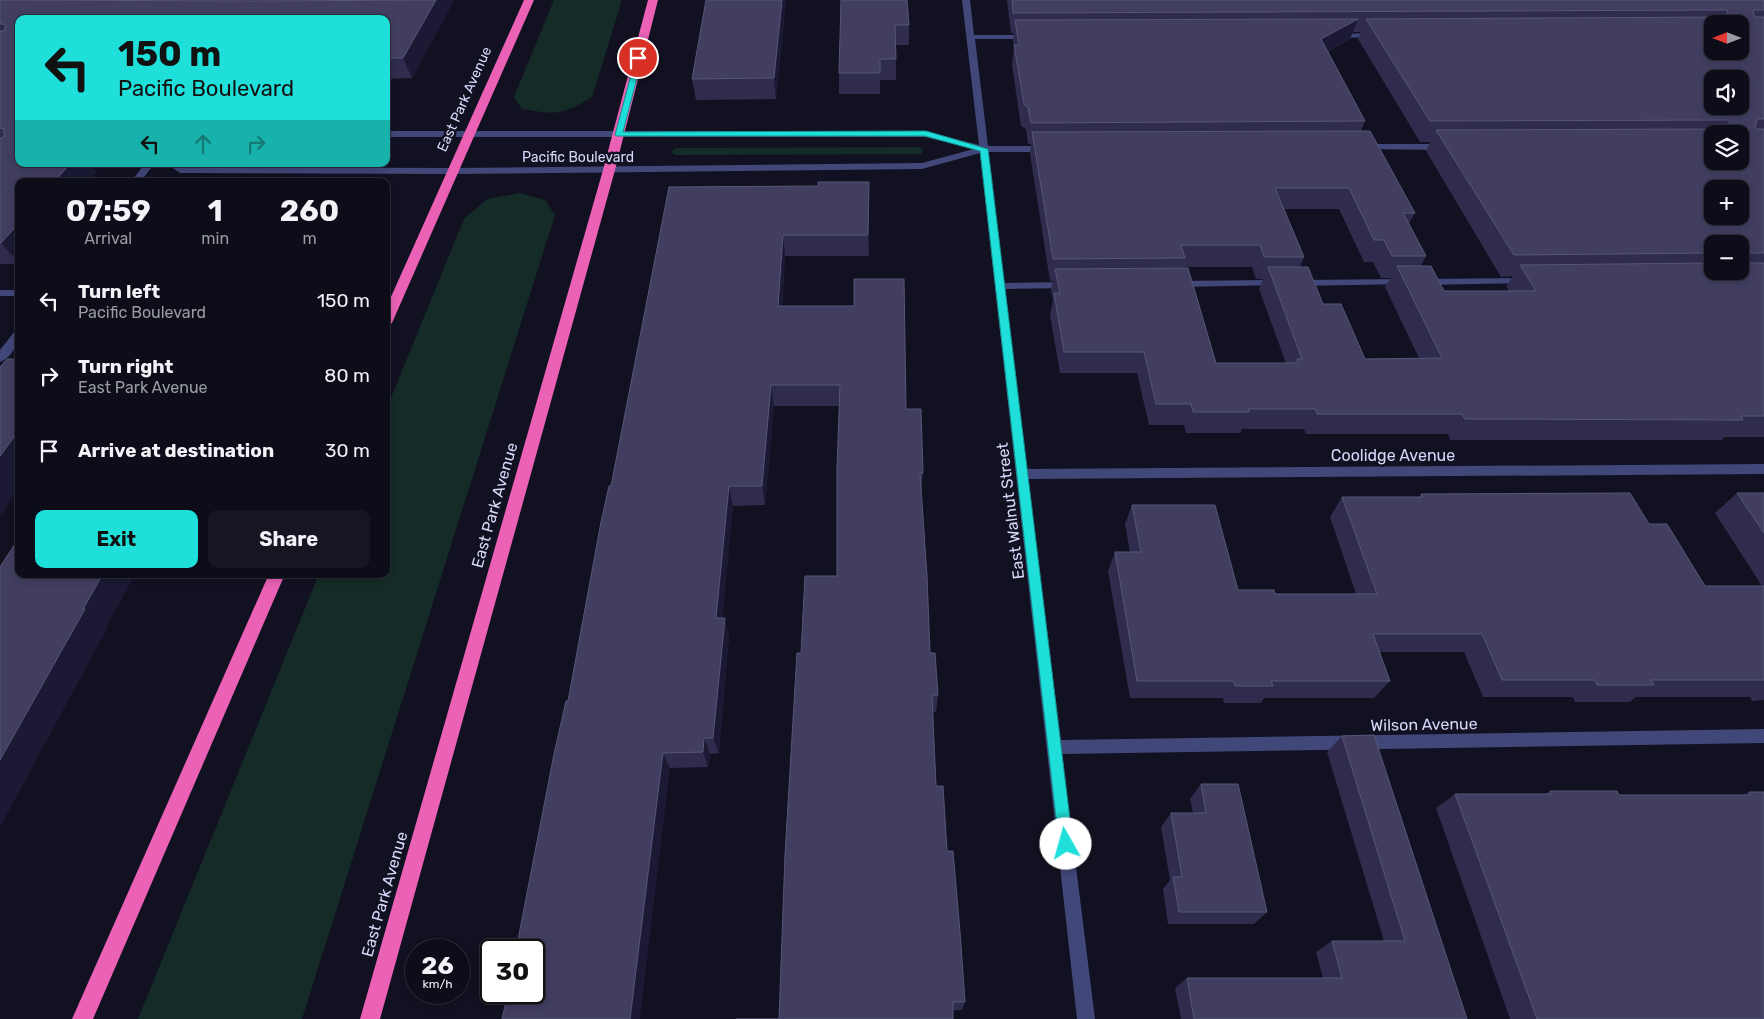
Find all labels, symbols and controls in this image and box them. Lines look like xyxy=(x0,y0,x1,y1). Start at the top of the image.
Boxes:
north arrow xyxy=(1704,15,1749,60)
map controls xyxy=(1704,15,1749,280)
text: 150 m xyxy=(118,33,221,75)
icon: left xyxy=(35,35,100,100)
pin xyxy=(617,37,659,79)
street label: East Park Avenue xyxy=(434,44,495,154)
icon: arrive xyxy=(624,44,652,72)
button: sound xyxy=(1704,70,1749,115)
text: Pacific Boulevard xyxy=(118,75,294,102)
button: layers xyxy=(1704,125,1749,170)
icon: left xyxy=(136,130,164,158)
icon: ahead xyxy=(189,130,217,158)
icon: right xyxy=(242,130,270,158)
street label: Pacific Boulevard xyxy=(522,149,634,166)
button: + xyxy=(1704,180,1749,225)
text: 07:59 xyxy=(66,193,151,229)
text: 1 xyxy=(208,193,223,229)
text: 260 xyxy=(280,193,339,229)
text: Arrival xyxy=(84,229,132,248)
text: min xyxy=(201,229,229,248)
text: m xyxy=(302,229,317,248)
button: − xyxy=(1704,235,1749,280)
text: Turn left xyxy=(78,280,160,303)
icon: left xyxy=(35,287,63,315)
text: 150 m xyxy=(317,289,370,312)
text: Pacific Boulevard xyxy=(78,303,206,322)
text: Turn right xyxy=(78,355,173,378)
icon: right xyxy=(35,362,63,390)
text: 80 m xyxy=(324,364,370,387)
text: East Park Avenue xyxy=(78,378,208,397)
icon: arrive xyxy=(35,437,63,465)
text: Arrive at destination xyxy=(78,439,274,462)
text: 30 m xyxy=(325,439,370,462)
street label: East Park Avenue xyxy=(467,440,521,570)
street label: East Walnut Street xyxy=(993,442,1028,580)
street label: Coolidge Avenue xyxy=(1331,446,1455,465)
button: Exit xyxy=(35,510,198,568)
button: Share xyxy=(208,510,370,568)
street label: Wilson Avenue xyxy=(1370,714,1478,735)
position arrow xyxy=(1039,817,1091,869)
street label: East Park Avenue xyxy=(357,829,411,959)
speed limit sign: 30 xyxy=(480,939,545,1004)
text: 26 xyxy=(421,951,454,980)
text: km/h xyxy=(423,977,452,991)

